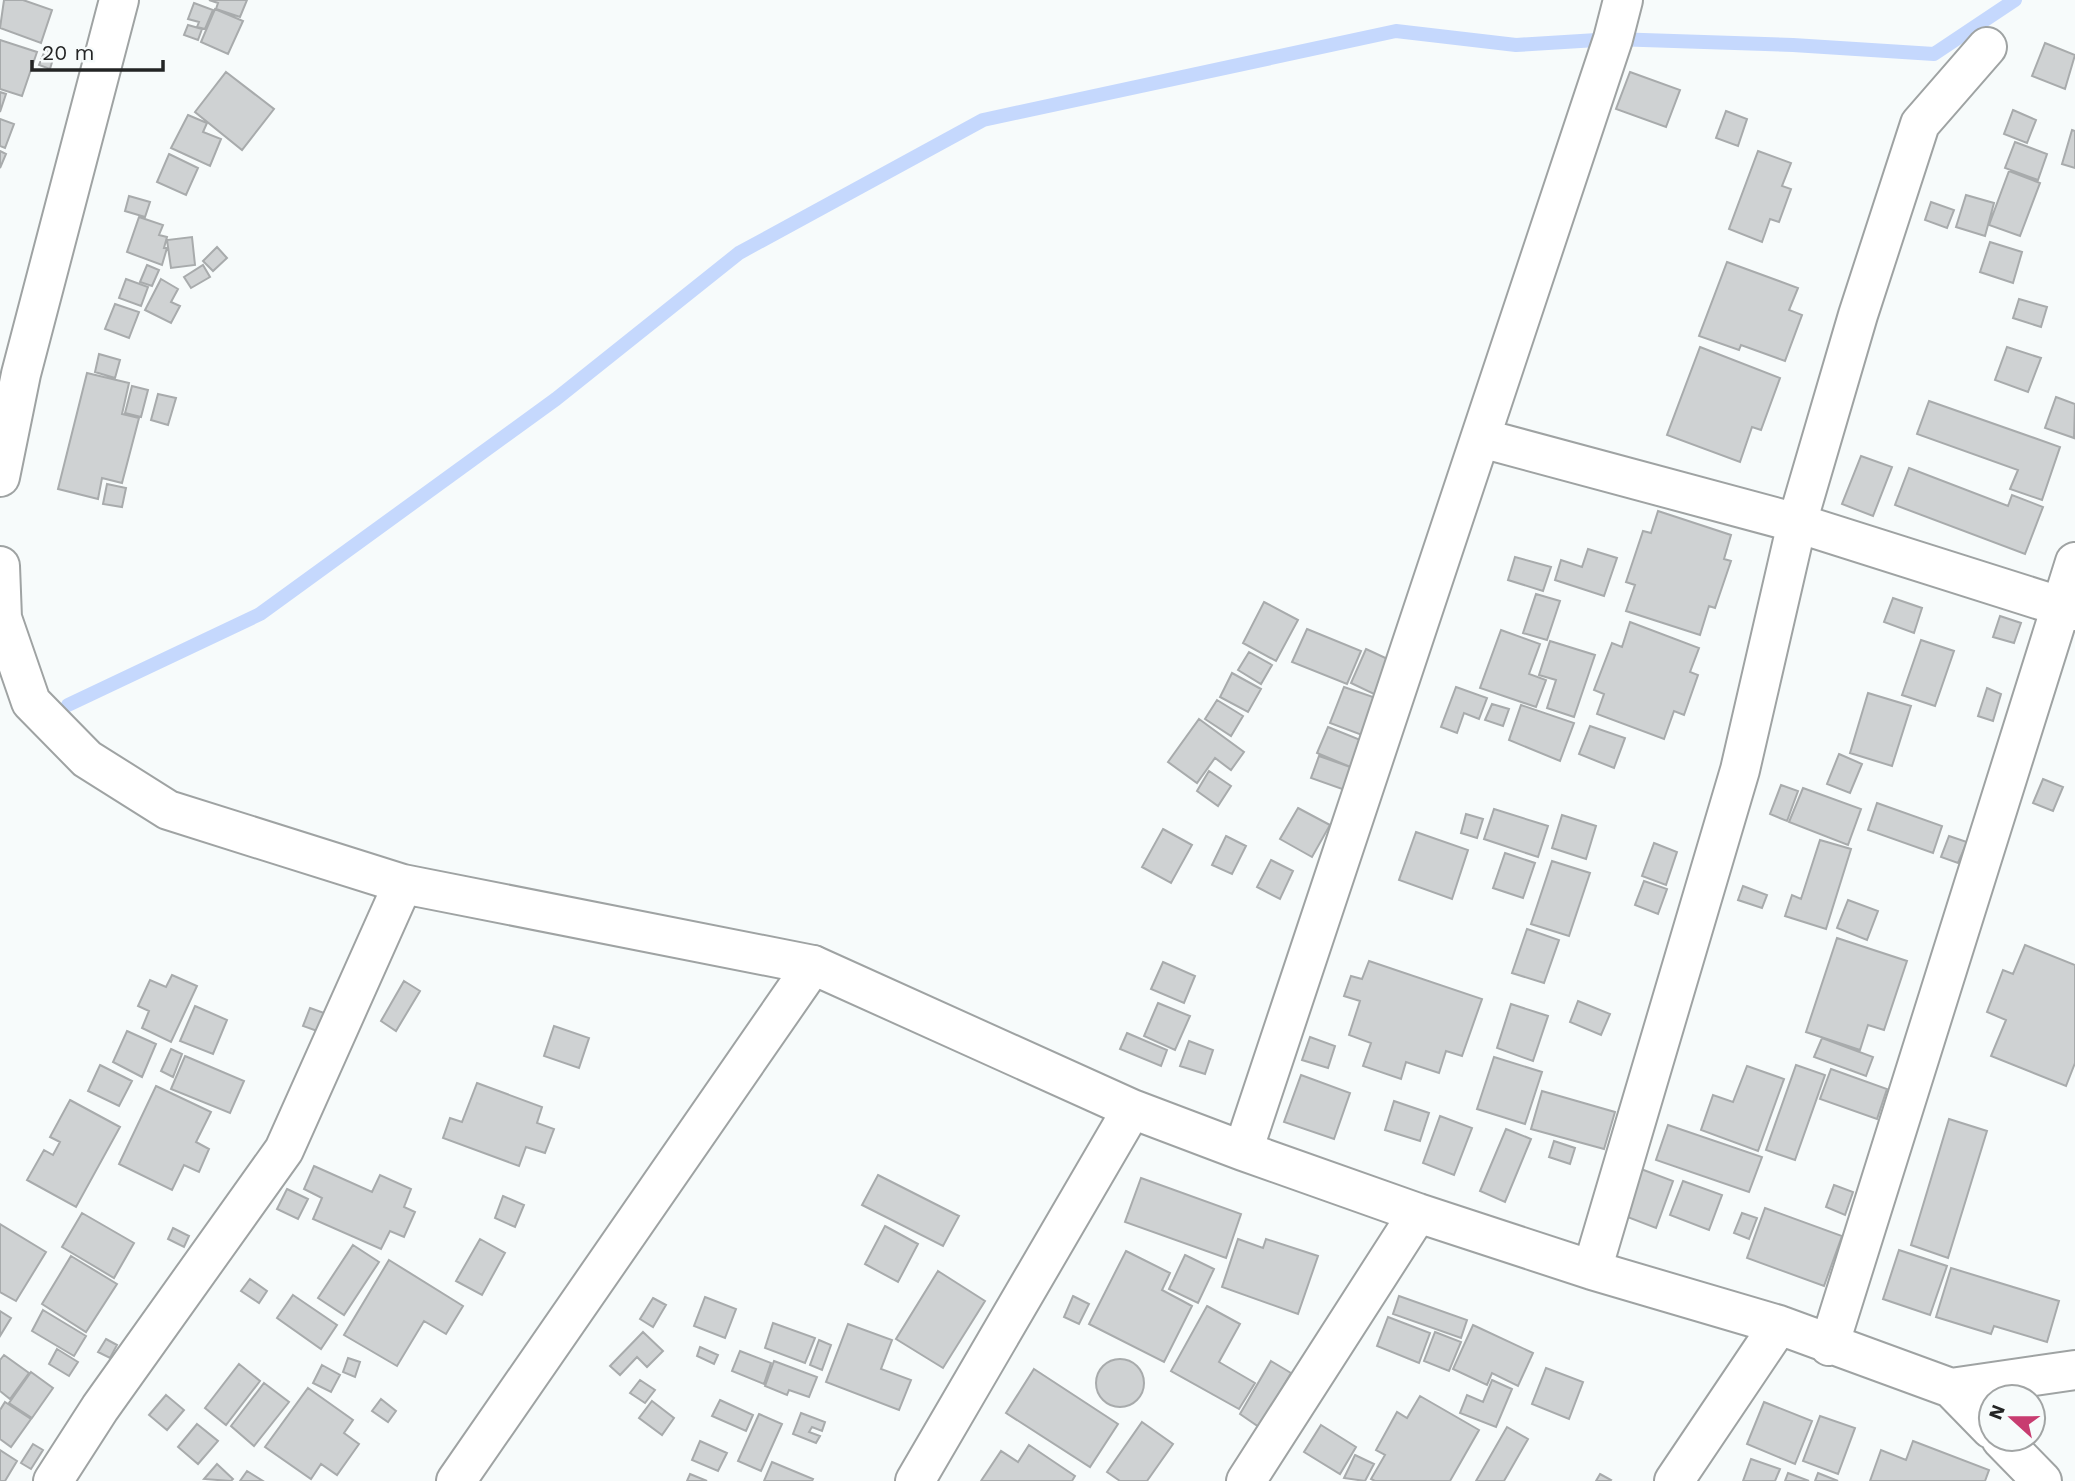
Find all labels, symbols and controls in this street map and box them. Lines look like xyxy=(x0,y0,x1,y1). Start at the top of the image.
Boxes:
scale bar xyxy=(32,28,163,72)
text: 20 m xyxy=(42,40,94,65)
north arrow xyxy=(1977,1383,2047,1453)
text: N xyxy=(1983,1401,2010,1423)

